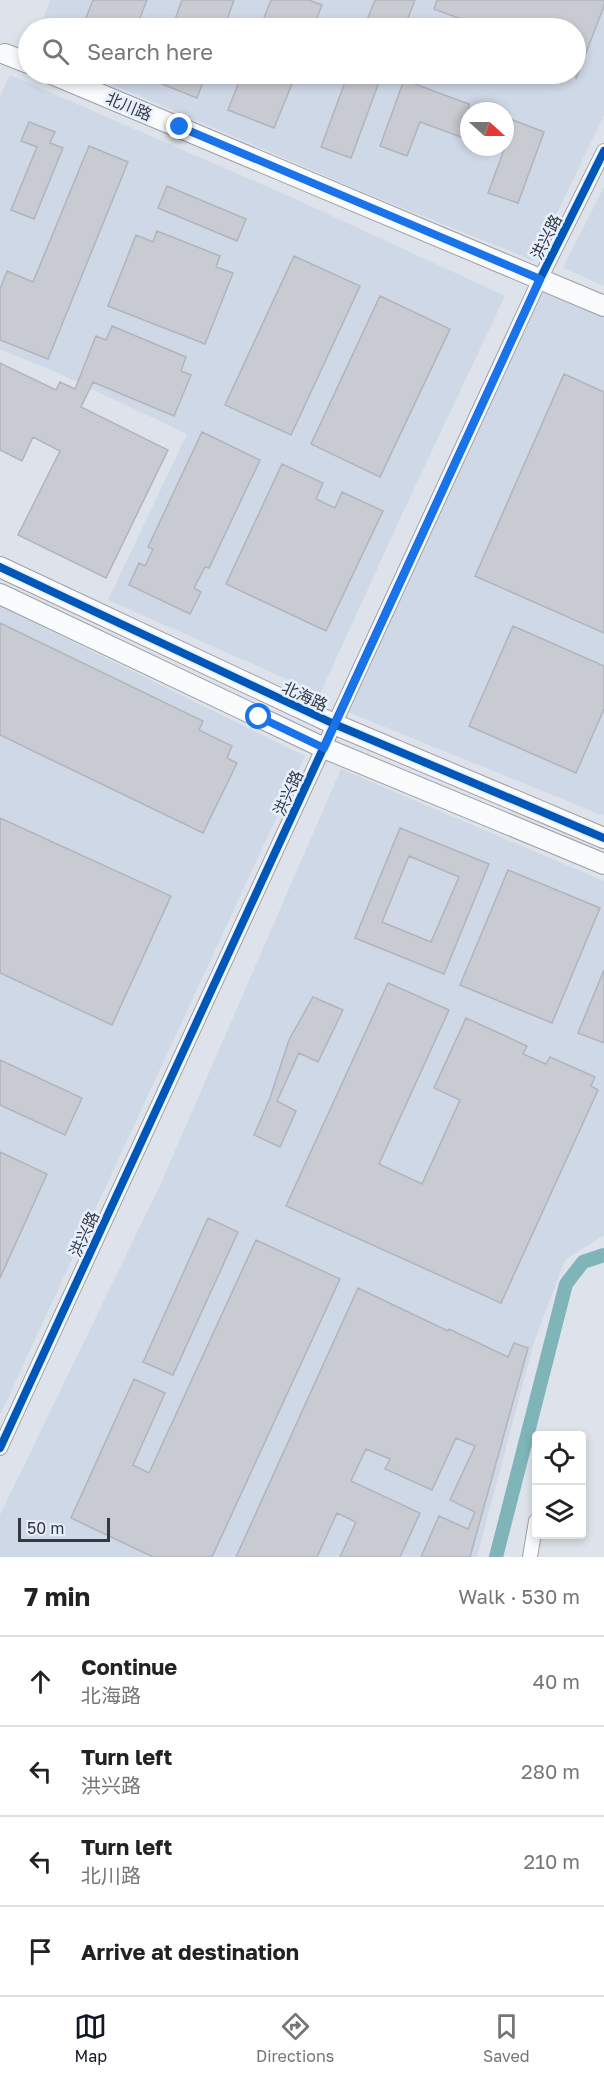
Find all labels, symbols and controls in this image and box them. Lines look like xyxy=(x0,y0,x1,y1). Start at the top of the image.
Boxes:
search box xyxy=(18,18,586,84)
icon: search xyxy=(39,35,72,68)
text: Search here xyxy=(87,38,213,65)
street label: 北川路 xyxy=(103,87,155,125)
north arrow xyxy=(460,102,514,156)
route end xyxy=(166,113,192,139)
street label: 洪兴路 xyxy=(526,211,566,263)
street label: 北海路 xyxy=(279,677,331,715)
route start xyxy=(245,703,271,729)
street label: 洪兴路 xyxy=(269,767,307,819)
street label: 洪兴路 xyxy=(65,1208,103,1260)
map controls xyxy=(532,1431,586,1539)
button: locate xyxy=(532,1431,586,1485)
button: layers xyxy=(532,1485,586,1539)
scale bar xyxy=(18,1515,110,1542)
text: 50 m xyxy=(27,1518,64,1538)
text: 7 min xyxy=(24,1581,90,1612)
text: Walk · 530 m xyxy=(458,1584,580,1608)
text: Continue xyxy=(81,1653,177,1680)
icon: ahead xyxy=(24,1665,57,1698)
text: 40 m xyxy=(533,1669,580,1693)
text: 北海路 xyxy=(81,1683,141,1707)
text: Turn left xyxy=(81,1743,172,1770)
icon: left xyxy=(24,1755,57,1788)
text: 280 m xyxy=(521,1759,580,1783)
text: 洪兴路 xyxy=(81,1773,141,1797)
text: Turn left xyxy=(81,1833,172,1860)
icon: left xyxy=(24,1845,57,1878)
text: 210 m xyxy=(524,1849,580,1873)
text: 北川路 xyxy=(81,1863,141,1887)
icon: arrive xyxy=(24,1935,57,1968)
text: Arrive at destination xyxy=(81,1938,299,1965)
tab: Map xyxy=(74,2010,107,2066)
tab: Directions xyxy=(256,2010,334,2066)
tab: Saved xyxy=(483,2010,530,2066)

